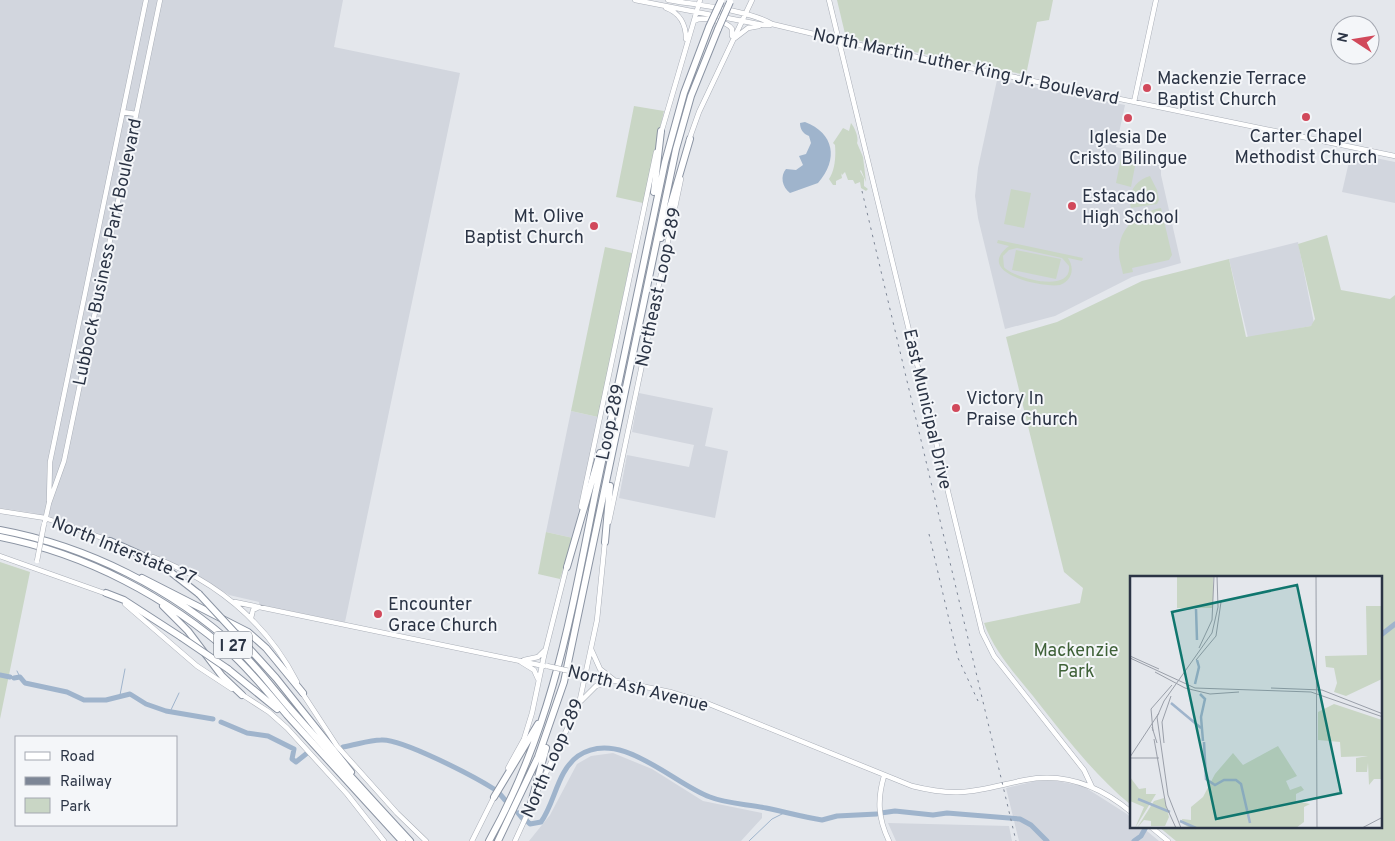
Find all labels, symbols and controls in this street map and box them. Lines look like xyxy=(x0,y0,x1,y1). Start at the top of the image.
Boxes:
north arrow xyxy=(1330,15,1380,65)
street label: North Martin Luther King Jr. Boulevard xyxy=(810,24,1121,111)
text: N xyxy=(1334,31,1353,44)
place label: Mackenzie Terrace Baptist Church xyxy=(1157,68,1306,112)
marker: Mackenzie Terrace Baptist Church xyxy=(1141,82,1153,94)
marker: Carter Chapel Methodist Church xyxy=(1300,111,1312,123)
marker: Iglesia De Cristo Bilingue xyxy=(1122,112,1134,124)
street label: Lubbock Business Park Boulevard xyxy=(69,117,148,388)
place label: Carter Chapel Methodist Church xyxy=(1235,126,1377,170)
place label: Iglesia De Cristo Bilingue xyxy=(1069,127,1187,171)
place label: Estacado High School xyxy=(1082,186,1179,230)
marker: Estacado High School xyxy=(1066,200,1078,212)
place label: Mt. Olive Baptist Church xyxy=(464,206,584,250)
street label: Northeast Loop 289 xyxy=(631,206,688,369)
marker: Mt. Olive Baptist Church xyxy=(588,220,600,232)
street label: East Municipal Drive xyxy=(897,327,956,492)
street label: Loop 289 xyxy=(592,382,631,462)
place label: Victory In Praise Church xyxy=(966,388,1078,432)
marker: Victory In Praise Church xyxy=(950,402,962,414)
street label: North Interstate 27 xyxy=(48,512,199,591)
inset map xyxy=(1130,576,1382,828)
place label: Encounter Grace Church xyxy=(388,594,498,638)
marker: Encounter Grace Church xyxy=(372,608,384,620)
road number: I 27 xyxy=(214,632,252,658)
park label: Mackenzie Park xyxy=(1033,640,1119,684)
street label: North Ash Avenue xyxy=(565,661,711,718)
street label: North Loop 289 xyxy=(517,695,590,822)
legend xyxy=(15,736,178,826)
text: Road xyxy=(60,748,95,767)
text: Railway xyxy=(60,773,112,792)
text: Park xyxy=(60,798,91,817)

